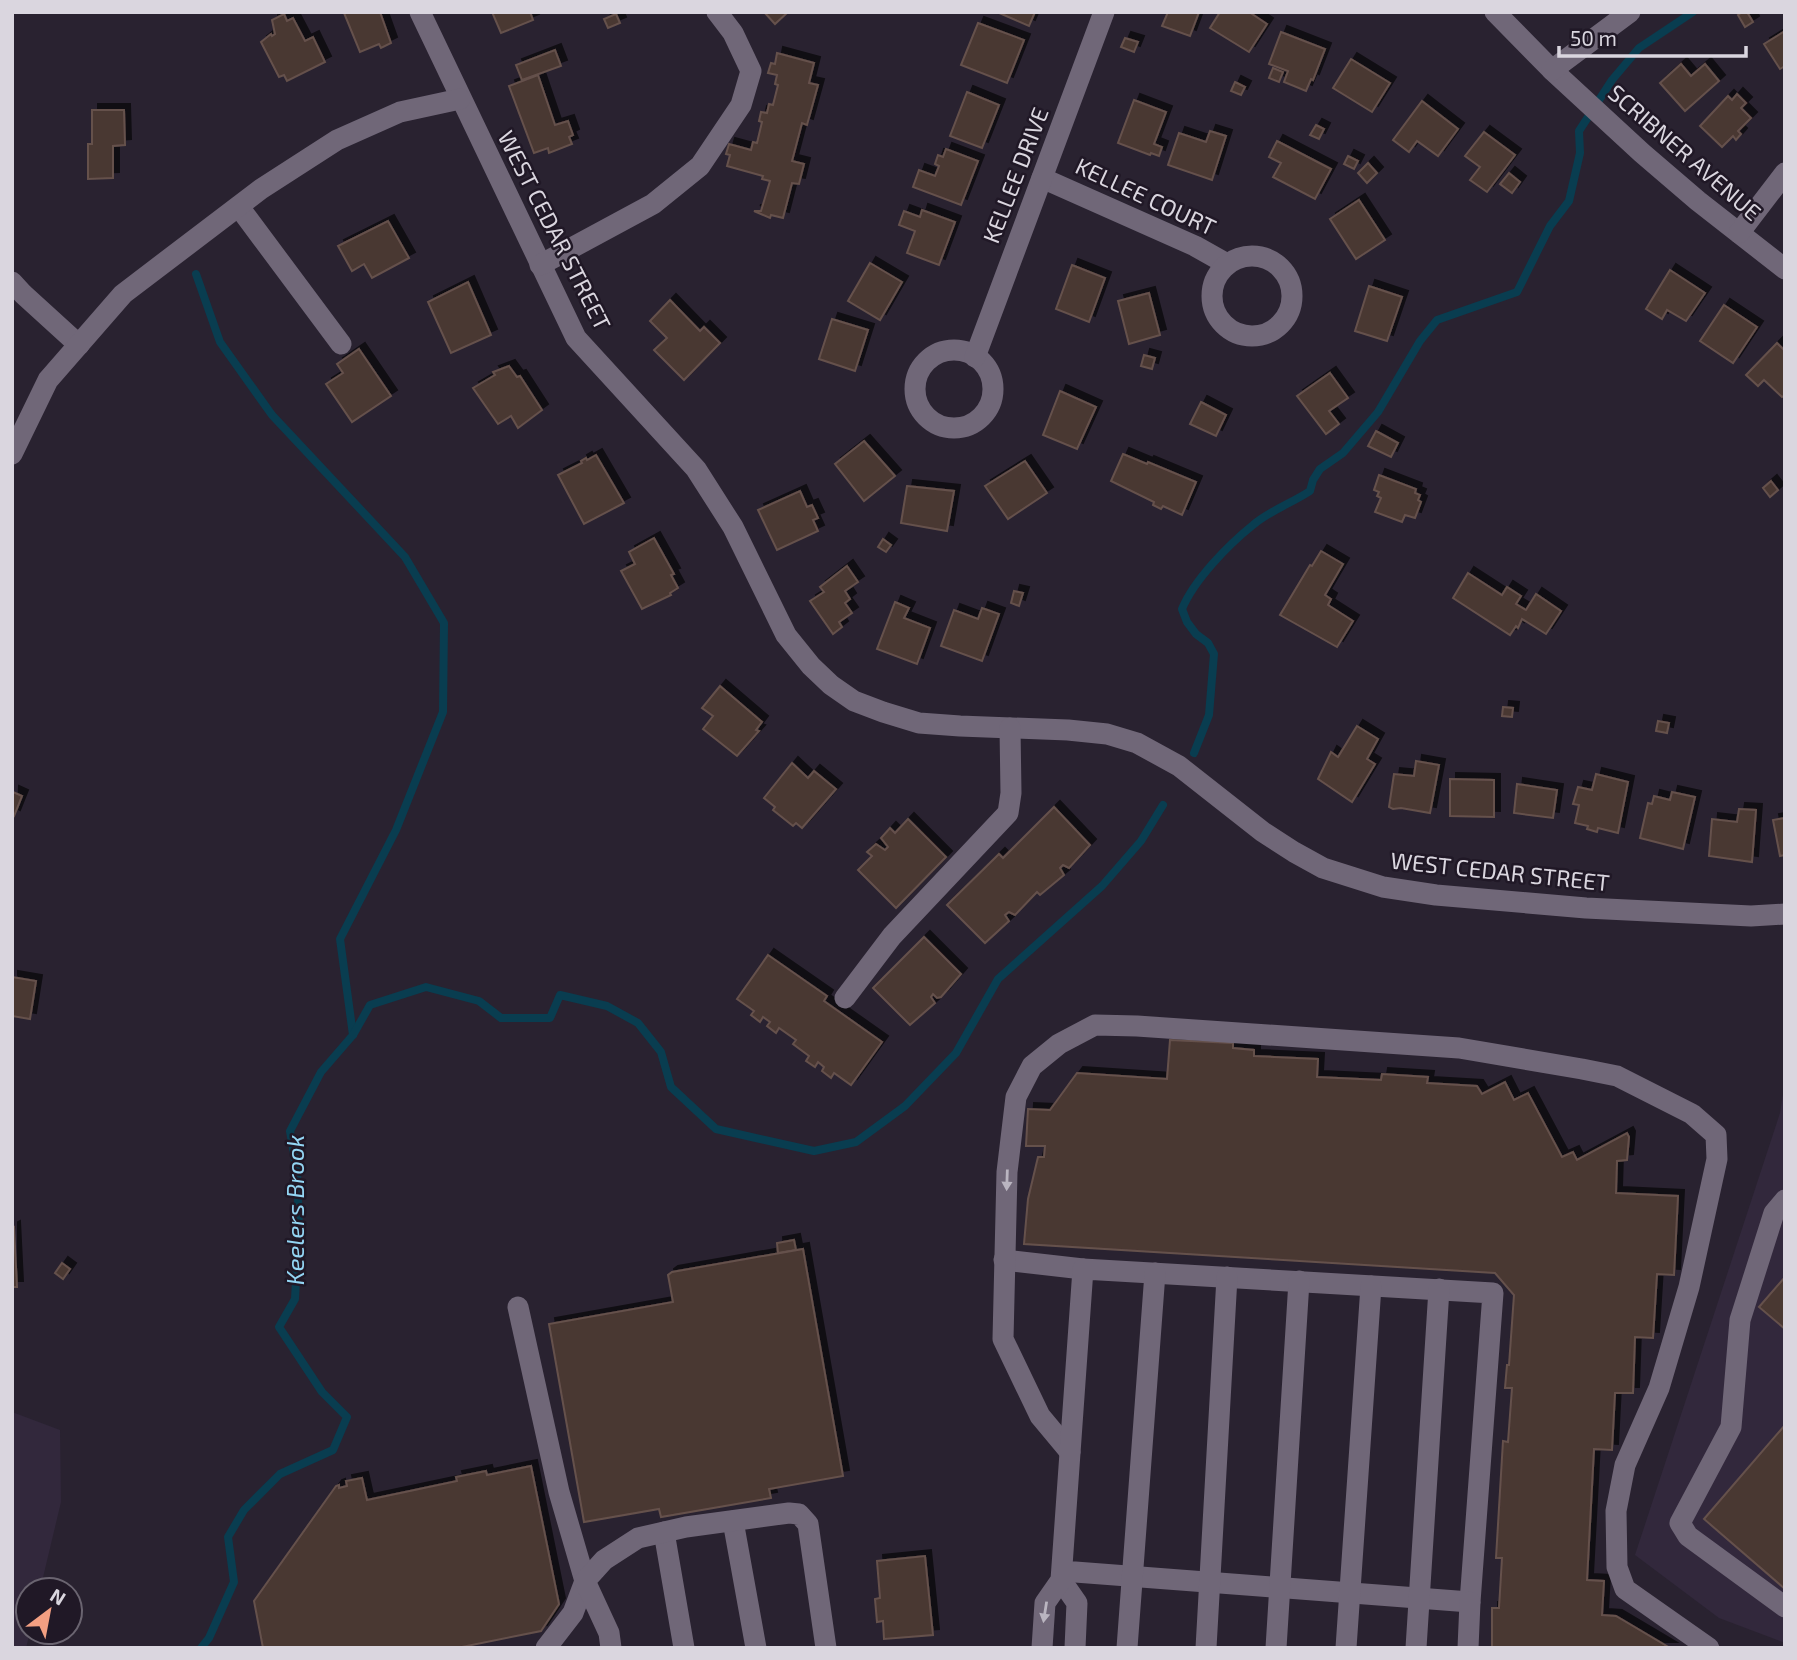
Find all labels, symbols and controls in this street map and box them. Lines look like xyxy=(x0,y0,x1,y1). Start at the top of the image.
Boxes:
scale bar xyxy=(1559,14,1746,58)
text: 50 m xyxy=(1570,25,1617,50)
street label: SCRIBNER AVENUE xyxy=(1603,78,1767,226)
street label: KELLEE DRIVE xyxy=(976,103,1054,247)
street label: WEST CEDAR STREET xyxy=(493,126,617,334)
street label: KELLEE COURT xyxy=(1071,151,1221,241)
street label: WEST CEDAR STREET xyxy=(1389,846,1611,896)
water label: Keelers Brook xyxy=(280,1135,309,1285)
one-way arrow xyxy=(1001,1170,1012,1192)
north arrow xyxy=(14,1576,84,1646)
text: N xyxy=(46,1583,70,1610)
one-way arrow xyxy=(1039,1601,1050,1623)

